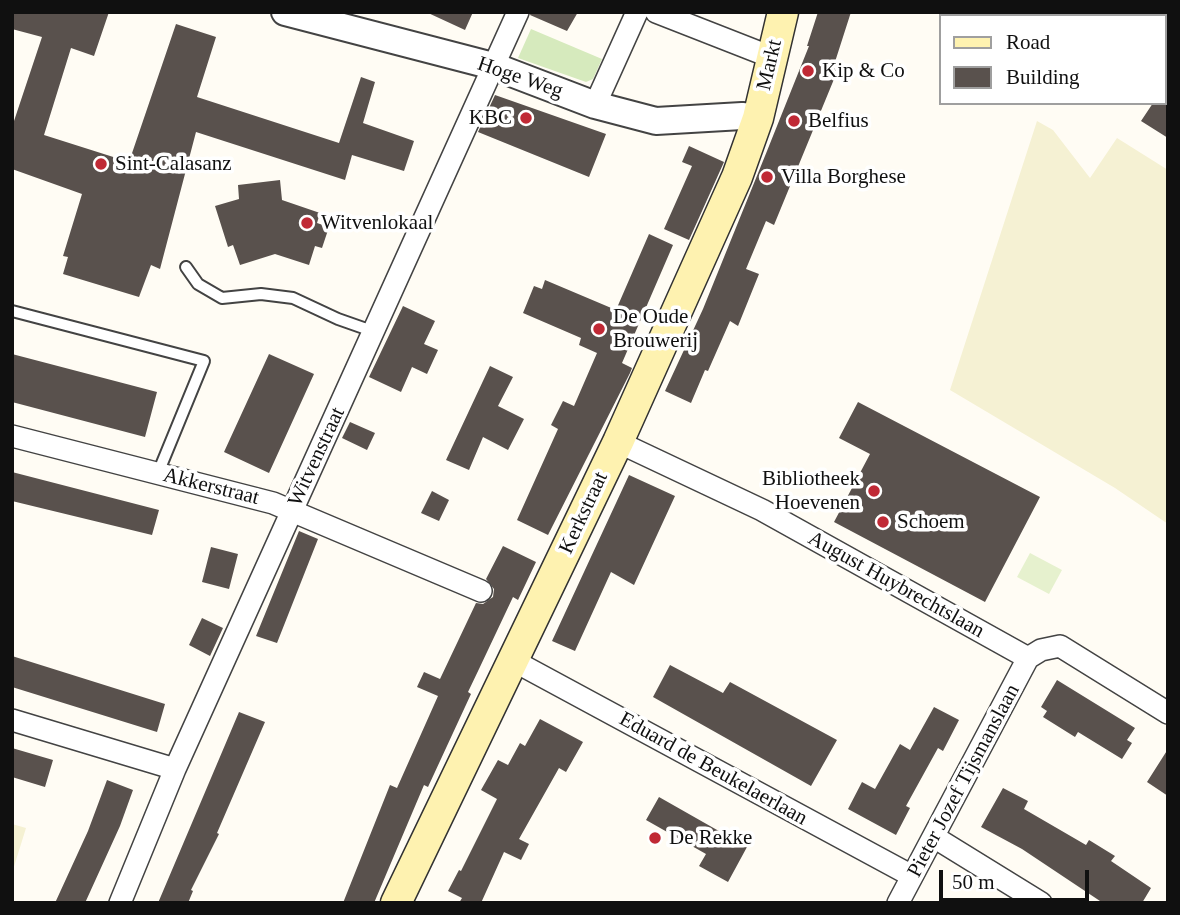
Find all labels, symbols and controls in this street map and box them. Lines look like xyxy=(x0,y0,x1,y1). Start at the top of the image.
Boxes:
legend xyxy=(939,14,1166,105)
text: Road xyxy=(1006,30,1050,54)
street label: Markt xyxy=(752,37,788,93)
street label: Hoge Weg xyxy=(474,52,566,104)
place label: Kip & Co xyxy=(822,58,905,84)
marker: Kip & Co xyxy=(800,63,816,79)
text: Building xyxy=(1006,65,1080,89)
place label: KBC xyxy=(469,105,512,131)
place label: Belfius xyxy=(808,108,869,134)
marker: KBC xyxy=(518,110,534,126)
marker: Belfius xyxy=(786,113,802,129)
place label: Sint-Calasanz xyxy=(115,151,232,177)
marker: Sint-Calasanz xyxy=(93,156,109,172)
place label: Villa Borghese xyxy=(781,164,906,190)
marker: Villa Borghese xyxy=(759,169,775,185)
place label: Witvenlokaal xyxy=(321,210,433,236)
marker: Witvenlokaal xyxy=(299,215,315,231)
place label: De Oude Brouwerij xyxy=(613,304,698,354)
marker: De Oude Brouwerij xyxy=(591,321,607,337)
street label: Witvenstraat xyxy=(283,403,351,511)
street label: Akkerstraat xyxy=(160,463,262,511)
place label: Bibliotheek Hoevenen xyxy=(762,466,860,516)
street label: Kerkstraat xyxy=(554,468,614,558)
marker: Bibliotheek Hoevenen xyxy=(866,483,882,499)
place label: Schoem xyxy=(897,509,965,535)
marker: Schoem xyxy=(875,514,891,530)
street label: August Huybrechtslaan xyxy=(803,526,989,644)
street label: Pieter Jozef Tijsmanslaan xyxy=(902,680,1026,882)
street label: Eduard de Beukelaerlaan xyxy=(615,707,811,831)
place label: De Rekke xyxy=(669,825,752,851)
marker: De Rekke xyxy=(647,830,663,846)
scale bar xyxy=(942,856,1092,900)
text: 50 m xyxy=(952,870,995,894)

